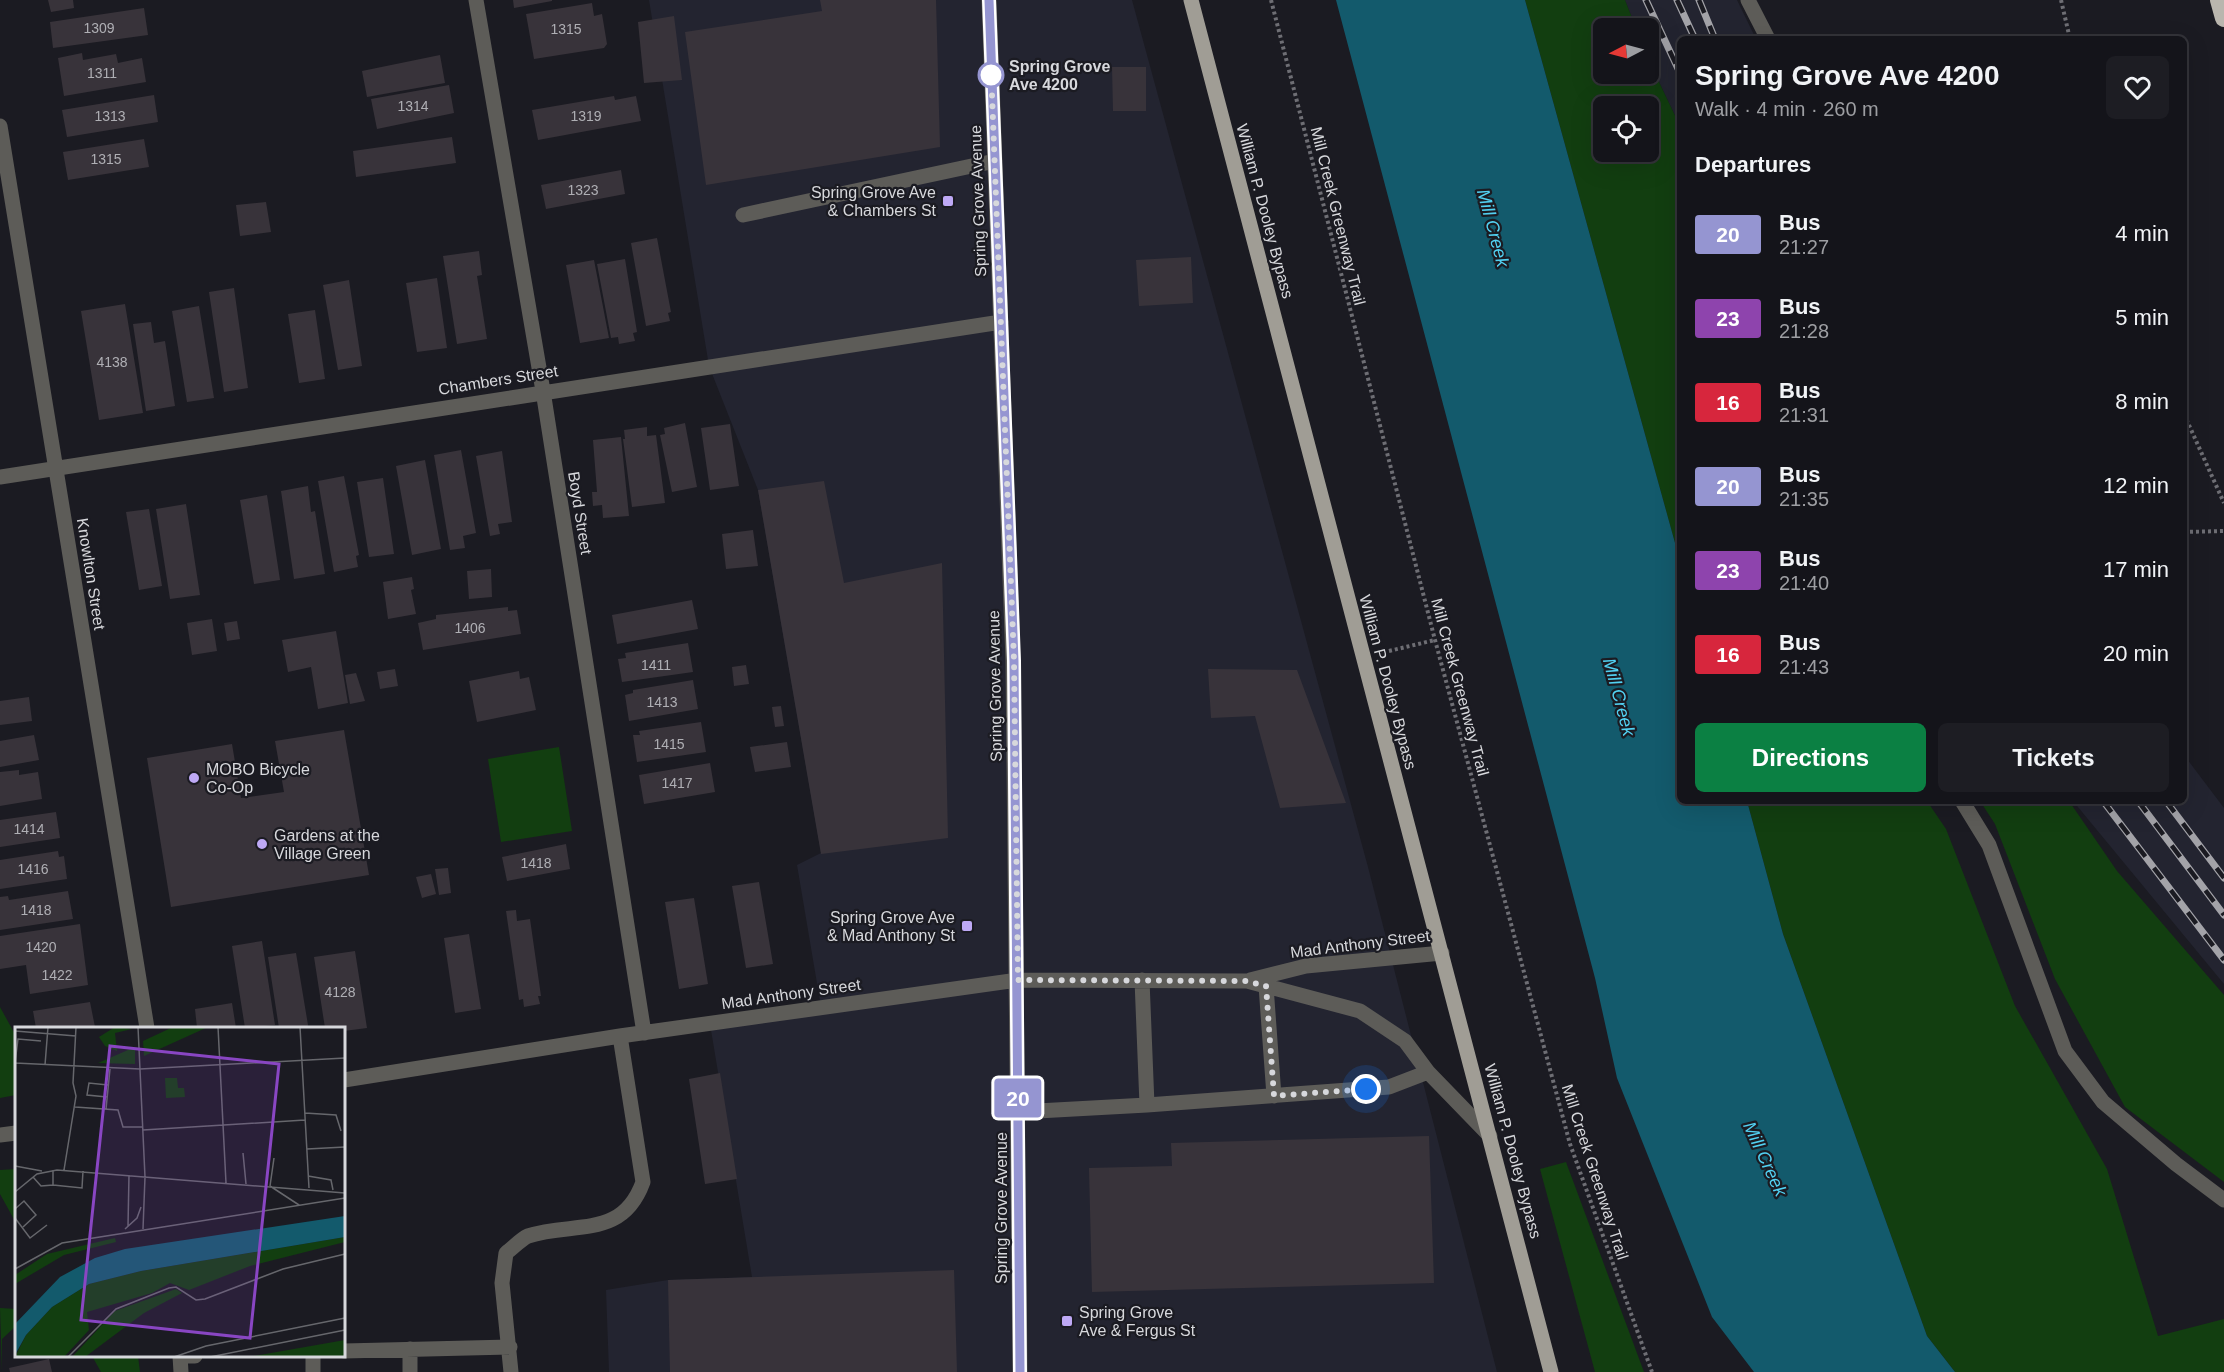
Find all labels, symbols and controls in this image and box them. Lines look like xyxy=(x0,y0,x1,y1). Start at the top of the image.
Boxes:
north arrow xyxy=(1593,18,1659,84)
map controls xyxy=(1593,18,1659,162)
house number: 1309 xyxy=(83,20,115,36)
house number: 1315 xyxy=(550,21,582,37)
button: heart xyxy=(2106,56,2169,119)
place label: Spring Grove Ave 4200 xyxy=(1009,58,1110,93)
text: Spring Grove Ave 4200 xyxy=(1695,60,2000,91)
marker: Spring Grove Ave 4200 xyxy=(978,62,1004,88)
house number: 1311 xyxy=(87,65,117,81)
button: locate xyxy=(1593,96,1659,162)
house number: 1314 xyxy=(397,98,429,114)
text: Walk · 4 min · 260 m xyxy=(1695,98,1879,120)
house number: 1313 xyxy=(94,108,126,124)
house number: 1319 xyxy=(570,108,602,124)
street label: William P. Dooley Bypass xyxy=(1233,122,1297,300)
street label: Spring Grove Avenue xyxy=(967,125,989,277)
street label: Mill Creek Greenway Trail xyxy=(1308,125,1368,307)
house number: 1315 xyxy=(90,151,122,167)
text: Departures xyxy=(1695,152,1811,177)
house number: 1323 xyxy=(567,182,599,198)
place label: Spring Grove Ave & Chambers St xyxy=(811,184,937,219)
water label: Mill Creek xyxy=(1473,187,1513,270)
marker: Spring Grove Ave & Chambers St xyxy=(941,194,955,208)
text: Bus xyxy=(1779,210,1821,235)
text: 4 min xyxy=(2115,221,2169,246)
text: 20 xyxy=(1716,223,1740,246)
text: 21:27 xyxy=(1779,236,1829,258)
text: Bus xyxy=(1779,294,1821,319)
text: 5 min xyxy=(2115,305,2169,330)
text: 23 xyxy=(1716,307,1740,330)
text: 21:28 xyxy=(1779,320,1829,342)
house number: 4138 xyxy=(96,354,128,370)
street label: Chambers Street xyxy=(437,362,560,398)
text: Bus xyxy=(1779,378,1821,403)
text: 8 min xyxy=(2115,389,2169,414)
text: 16 xyxy=(1716,391,1740,414)
text: 21:31 xyxy=(1779,404,1829,426)
text: Bus xyxy=(1779,462,1821,487)
street label: Boyd Street xyxy=(565,470,595,556)
text: 12 min xyxy=(2103,473,2169,498)
text: 20 xyxy=(1716,475,1740,498)
text: 21:35 xyxy=(1779,488,1829,510)
street label: Knowlton Street xyxy=(74,517,108,632)
text: Bus xyxy=(1779,546,1821,571)
text: 17 min xyxy=(2103,557,2169,582)
text: 23 xyxy=(1716,559,1740,582)
text: 21:40 xyxy=(1779,572,1829,594)
street label: William P. Dooley Bypass xyxy=(1356,593,1420,771)
street label: Mill Creek Greenway Trail xyxy=(1428,596,1492,778)
street label: Spring Grove Avenue xyxy=(985,610,1005,762)
house number: 1406 xyxy=(454,620,486,636)
text: Bus xyxy=(1779,630,1821,655)
text: 20 min xyxy=(2103,641,2169,666)
text: 16 xyxy=(1716,643,1740,666)
water label: Mill Creek xyxy=(1599,656,1639,739)
text: 21:43 xyxy=(1779,656,1829,678)
house number: 1411 xyxy=(641,657,671,673)
house number: 1413 xyxy=(646,694,678,710)
button: Directions xyxy=(1695,723,1926,792)
button: Tickets xyxy=(1938,723,2169,792)
house number: 1415 xyxy=(653,736,685,752)
place label: MOBO Bicycle Co-Op xyxy=(206,761,310,796)
marker: MOBO Bicycle Co-Op xyxy=(187,771,201,785)
house number: 1417 xyxy=(661,775,693,791)
house number: 1414 xyxy=(13,821,45,837)
place label: Gardens at the Village Green xyxy=(274,827,380,862)
marker: Gardens at the Village Green xyxy=(255,837,269,851)
house number: 1418 xyxy=(520,855,552,871)
house number: 1416 xyxy=(17,861,49,877)
house number: 1418 xyxy=(20,902,52,918)
place label: Spring Grove Ave & Mad Anthony St xyxy=(827,909,956,944)
marker: Spring Grove Ave & Mad Anthony St xyxy=(960,919,974,933)
street label: Mad Anthony Street xyxy=(1289,927,1431,961)
house number: 1420 xyxy=(25,939,57,955)
house number: 1422 xyxy=(41,967,73,983)
street label: Mad Anthony Street xyxy=(720,976,862,1012)
house number: 4128 xyxy=(324,984,356,1000)
inset map xyxy=(15,1027,345,1357)
street label: William P. Dooley Bypass xyxy=(1481,1062,1545,1240)
your location xyxy=(1351,1074,1381,1104)
line badge: 20 xyxy=(991,1078,1045,1118)
street label: Mill Creek Greenway Trail xyxy=(1559,1082,1631,1262)
text: 20 xyxy=(1006,1087,1030,1110)
water label: Mill Creek xyxy=(1739,1119,1791,1200)
street label: Spring Grove Avenue xyxy=(993,1132,1010,1284)
place label: Spring Grove Ave & Fergus St xyxy=(1079,1304,1196,1339)
marker: Spring Grove Ave & Fergus St xyxy=(1060,1314,1074,1328)

